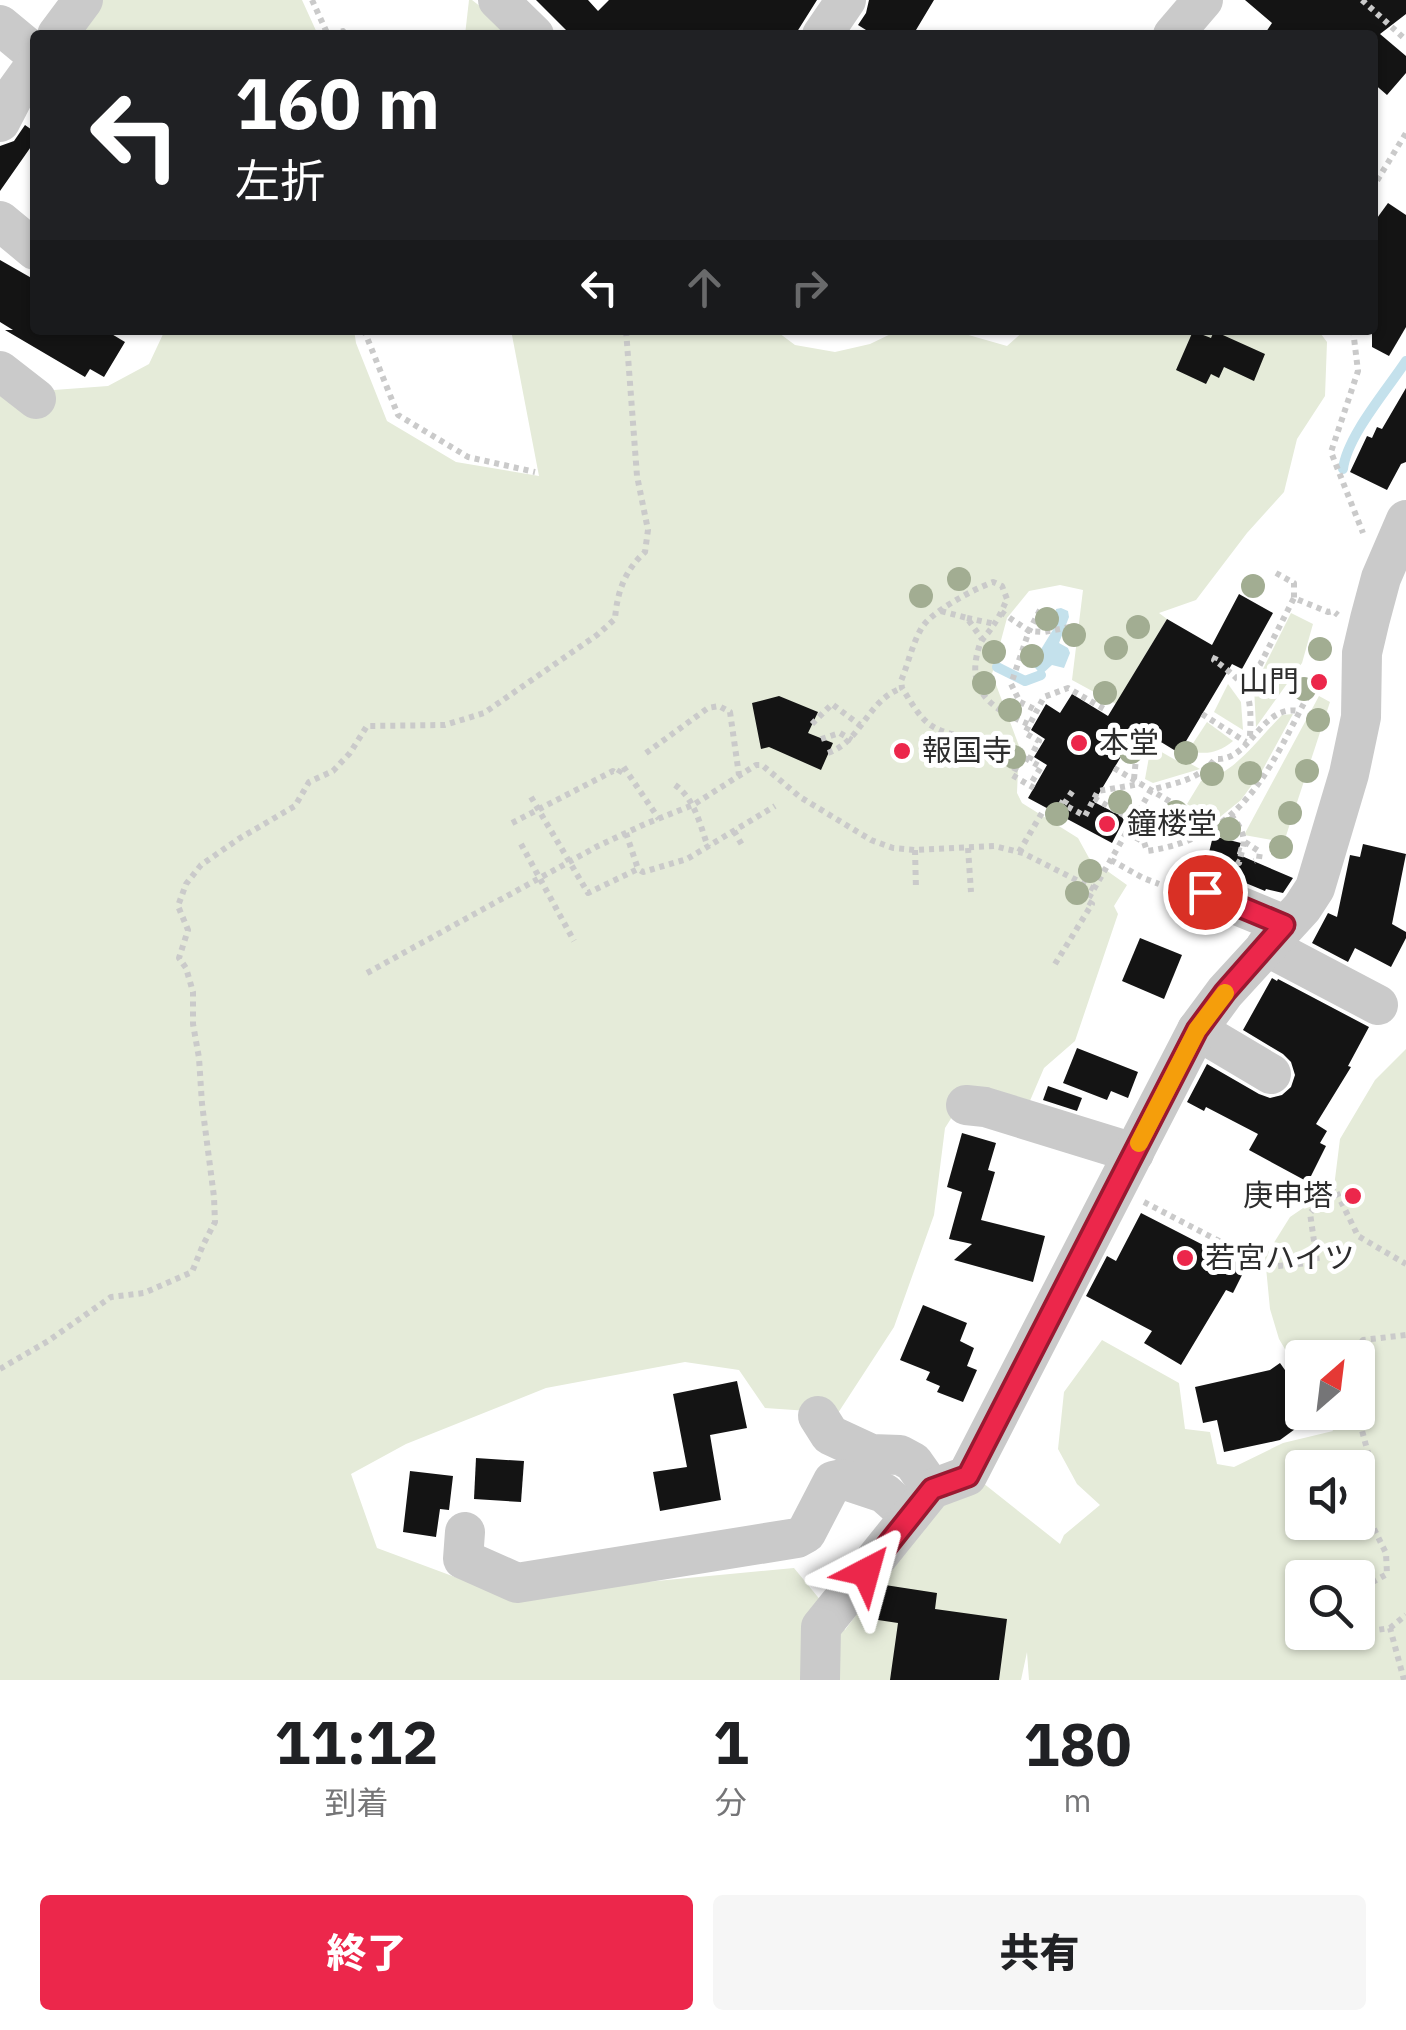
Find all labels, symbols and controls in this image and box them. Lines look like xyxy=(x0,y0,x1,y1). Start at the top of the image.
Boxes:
text: 160 m xyxy=(235,57,440,148)
icon: left xyxy=(70,70,200,200)
text: 左折 xyxy=(235,151,325,209)
icon: left xyxy=(572,260,627,315)
icon: ahead xyxy=(677,260,732,315)
icon: right xyxy=(782,260,837,315)
place label: 山門 xyxy=(1239,661,1299,700)
marker: 山門 xyxy=(1308,671,1330,693)
place label: 本堂 xyxy=(1099,722,1159,761)
place label: 報国寺 xyxy=(922,730,1012,769)
marker: 本堂 xyxy=(1068,732,1090,754)
marker: 報国寺 xyxy=(891,740,913,762)
place label: 鐘楼堂 xyxy=(1127,803,1217,842)
marker: 鐘楼堂 xyxy=(1096,813,1118,835)
pin xyxy=(1163,850,1248,935)
icon: arrive xyxy=(1178,865,1233,920)
place label: 庚申塔 xyxy=(1243,1175,1333,1214)
marker: 庚申塔 xyxy=(1342,1185,1364,1207)
place label: 若宮ハイツ xyxy=(1205,1237,1354,1276)
marker: 若宮ハイツ xyxy=(1174,1247,1196,1269)
north arrow xyxy=(1285,1340,1375,1430)
map controls xyxy=(1285,1340,1375,1650)
button: sound xyxy=(1285,1450,1375,1540)
position arrow xyxy=(814,1520,918,1624)
button: search xyxy=(1285,1560,1375,1650)
text: 11:12 xyxy=(275,1702,438,1781)
text: 1 xyxy=(713,1702,749,1781)
text: 180 xyxy=(1023,1704,1131,1783)
text: m xyxy=(1063,1779,1091,1821)
text: 到着 xyxy=(324,1781,388,1823)
text: 分 xyxy=(715,1781,747,1823)
button: 終了 xyxy=(40,1895,693,2010)
button: 共有 xyxy=(713,1895,1366,2010)

